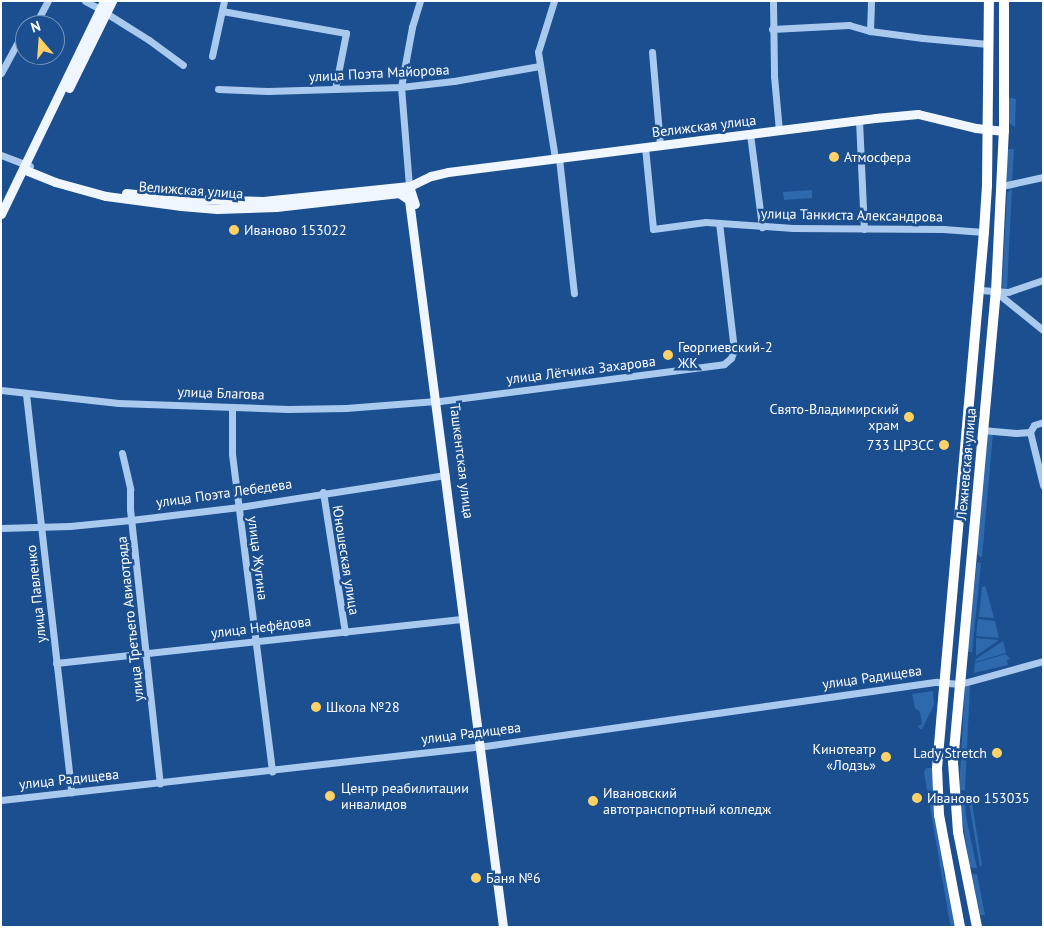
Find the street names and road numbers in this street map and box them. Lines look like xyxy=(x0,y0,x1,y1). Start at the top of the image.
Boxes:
street label: улица Поэта Майорова xyxy=(308,61,450,85)
street label: Велижская улица xyxy=(651,111,757,141)
street label: Велижская улица xyxy=(138,178,244,202)
street label: улица Танкиста Александрова xyxy=(760,205,944,225)
street label: улица Лётчика Захарова xyxy=(505,353,657,387)
street label: улица Благова xyxy=(177,383,265,403)
street label: Ташкентская улица xyxy=(447,402,477,520)
street label: Лежневская улица xyxy=(953,407,979,521)
street label: улица Поэта Лебедева xyxy=(155,475,293,511)
street label: Юношеская улица xyxy=(329,504,363,616)
street label: улица Жугина xyxy=(245,515,271,601)
street label: улица Третьего Авиаотряда xyxy=(113,535,147,703)
street label: улица Павленко xyxy=(23,544,49,644)
street label: улица Нефёдова xyxy=(210,613,312,641)
street label: улица Радищева xyxy=(821,662,923,692)
street label: улица Радищева xyxy=(420,719,522,747)
street label: улица Радищева xyxy=(18,765,120,793)

